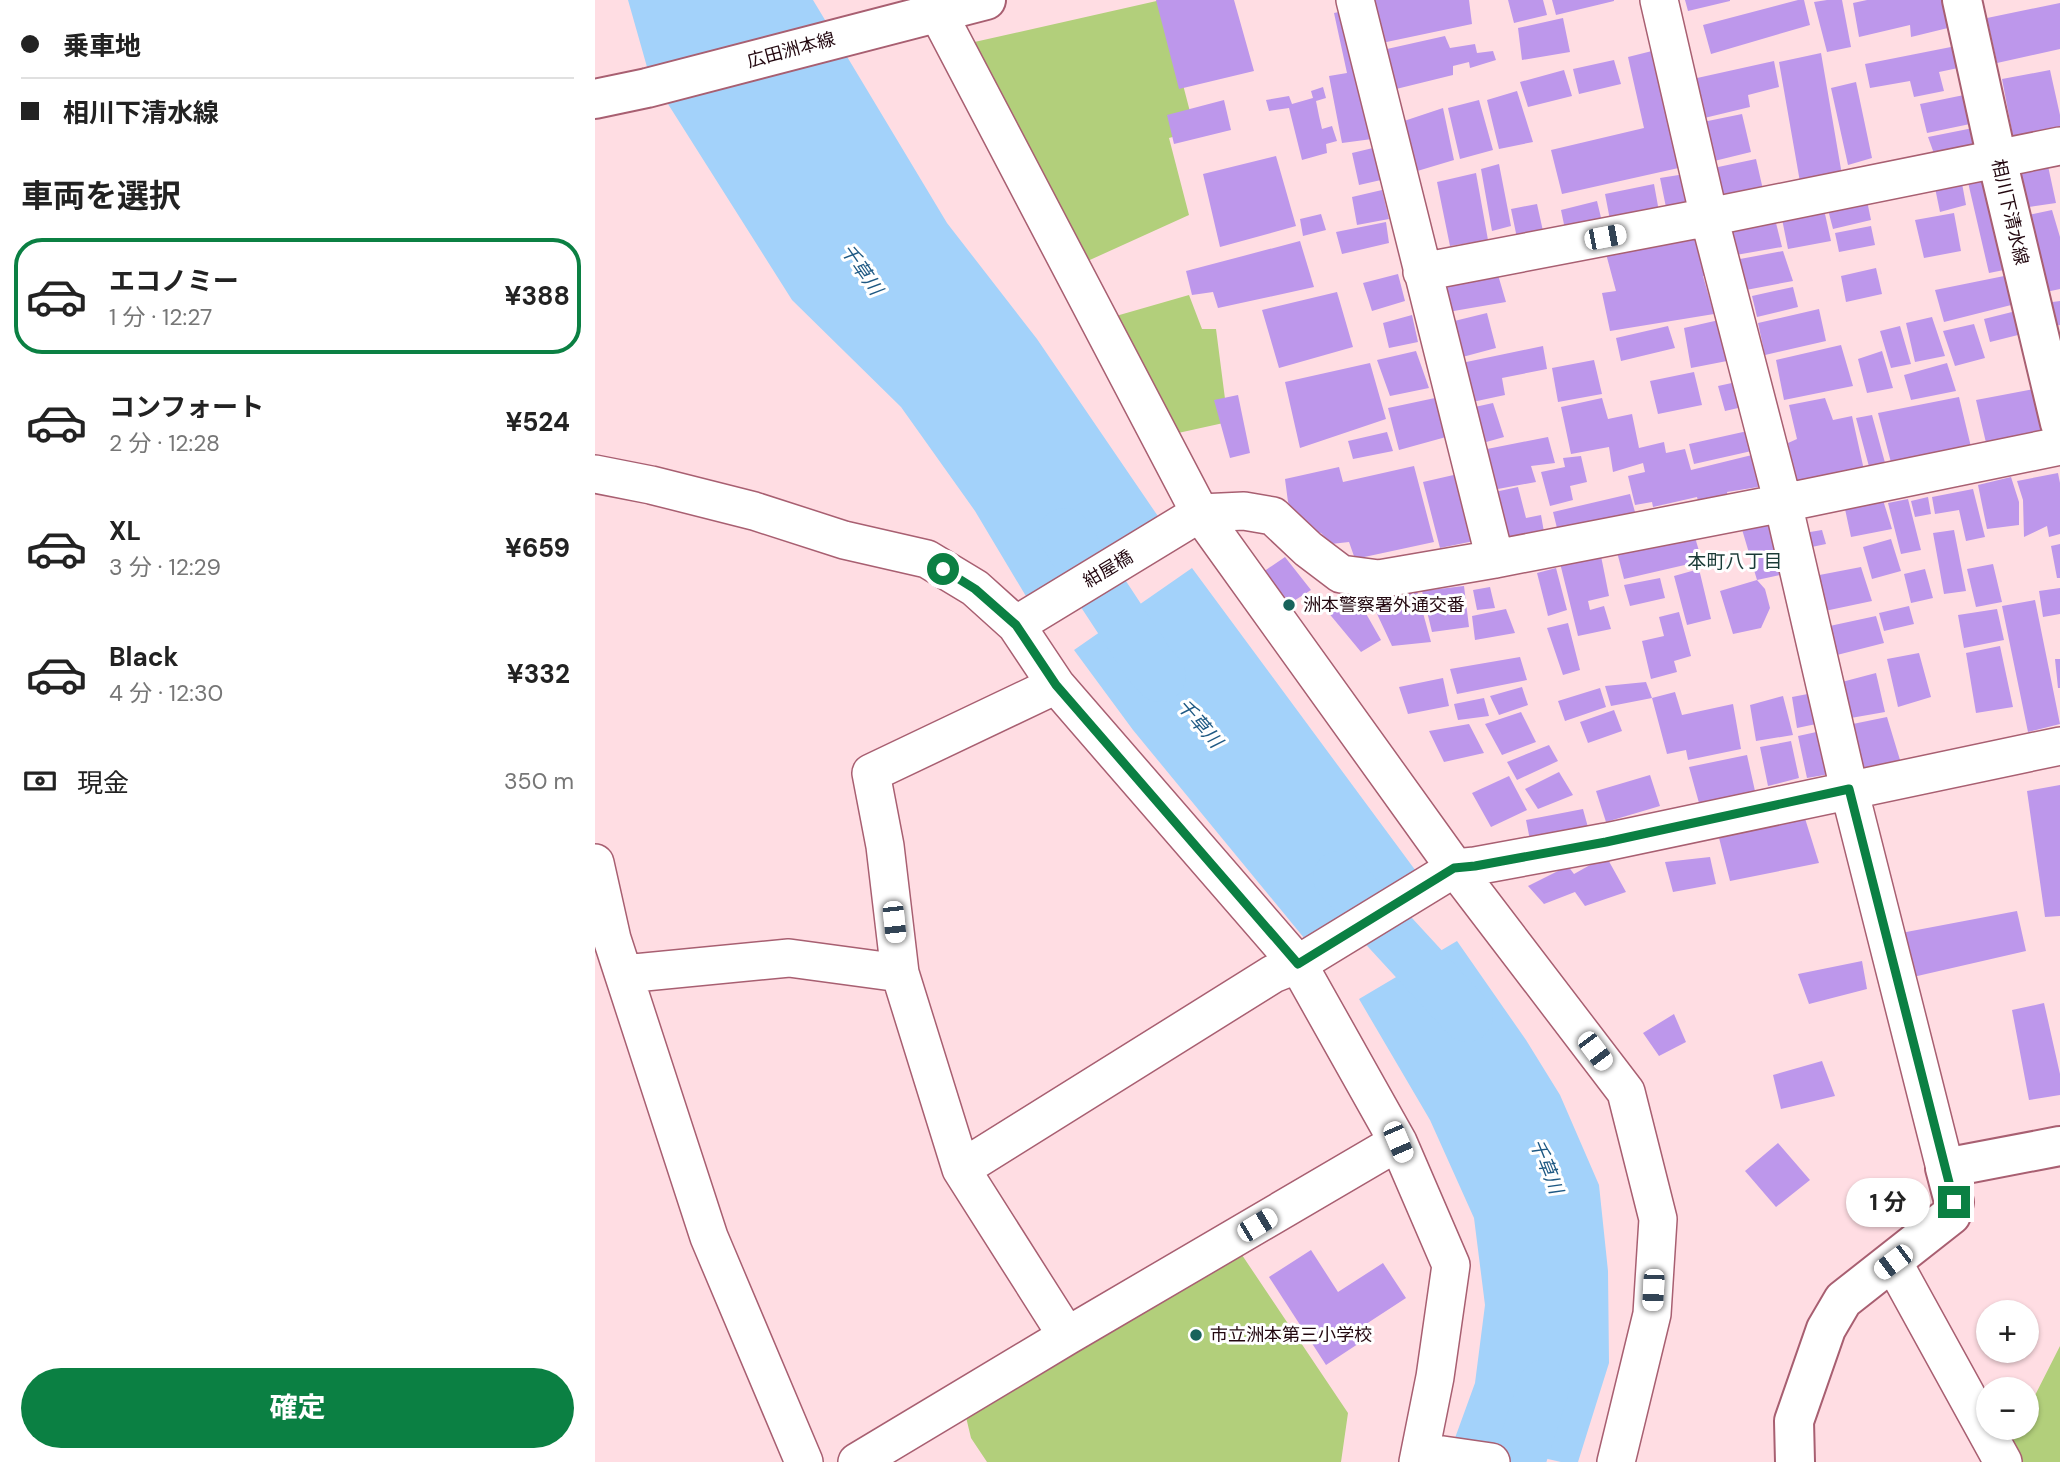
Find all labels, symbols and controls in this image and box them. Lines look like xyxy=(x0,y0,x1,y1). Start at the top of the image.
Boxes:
street label: 広田洲本線 xyxy=(744,27,838,73)
text: 乗車地 xyxy=(63,29,141,63)
text: 相川下清水線 xyxy=(63,96,219,130)
street label: 相川下清水線 xyxy=(1986,157,2034,267)
text: 車両を選択 xyxy=(21,175,181,217)
car xyxy=(1583,223,1628,251)
water label: 千草川 xyxy=(835,239,889,301)
text: エコノミー xyxy=(109,264,239,298)
icon: car xyxy=(25,265,88,328)
text: ¥388 xyxy=(505,279,570,313)
text: 1 分 · 12:27 xyxy=(109,302,212,332)
text: コンフォート xyxy=(109,390,264,424)
icon: car xyxy=(25,391,88,454)
text: ¥524 xyxy=(505,405,570,439)
text: 2 分 · 12:28 xyxy=(109,428,220,458)
text: XL xyxy=(109,514,141,548)
icon: car xyxy=(25,517,88,580)
text: ¥659 xyxy=(505,531,570,565)
street label: 紺屋橋 xyxy=(1079,545,1137,593)
district label: 本町八丁目 xyxy=(1687,549,1783,574)
text: 3 分 · 12:29 xyxy=(109,552,221,582)
route start xyxy=(927,553,959,585)
place label: 洲本警察署外通交番 xyxy=(1303,593,1465,617)
marker: 洲本警察署外通交番 xyxy=(1281,597,1297,613)
text: Black xyxy=(109,640,179,674)
icon: car xyxy=(25,643,88,706)
text: ¥332 xyxy=(507,657,570,691)
text: 4 分 · 12:30 xyxy=(109,678,223,708)
water label: 千草川 xyxy=(1171,694,1229,755)
icon: cash xyxy=(21,762,59,800)
text: 現金 xyxy=(77,766,129,800)
text: 350 m xyxy=(504,766,574,796)
car xyxy=(882,900,907,944)
car xyxy=(1574,1028,1617,1074)
car xyxy=(1381,1119,1416,1165)
water label: 千草川 xyxy=(1524,1135,1570,1199)
callout: 1 分 xyxy=(1845,1178,1929,1226)
route end xyxy=(1938,1186,1970,1218)
text: 1 分 xyxy=(1870,1187,1906,1217)
car xyxy=(1234,1205,1281,1245)
car xyxy=(1870,1241,1917,1283)
car xyxy=(1642,1268,1665,1312)
map controls xyxy=(1976,1300,2039,1440)
button: + xyxy=(1976,1300,2039,1363)
place label: 市立洲本第三小学校 xyxy=(1210,1323,1372,1347)
marker: 市立洲本第三小学校 xyxy=(1188,1327,1204,1343)
button: 確定 xyxy=(21,1368,574,1448)
button: − xyxy=(1976,1377,2039,1440)

